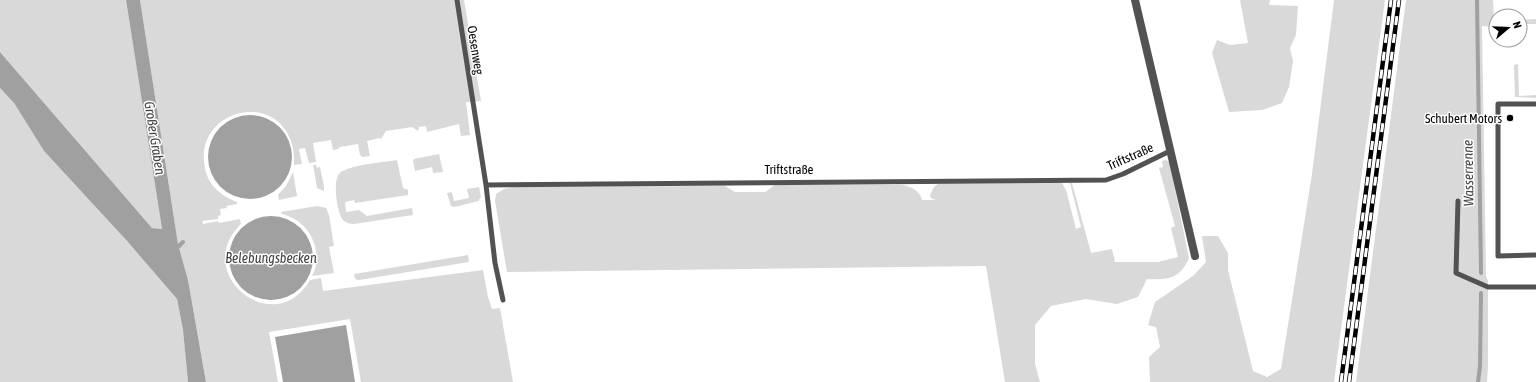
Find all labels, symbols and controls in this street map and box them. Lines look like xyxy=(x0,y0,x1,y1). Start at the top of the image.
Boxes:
north arrow xyxy=(1488,8,1528,48)
text: N xyxy=(1511,20,1524,30)
street label: Oesenweg xyxy=(464,24,487,76)
water label: Großer Graben xyxy=(141,100,169,176)
place label: Schubert Motors xyxy=(1425,111,1502,126)
marker: Schubert Motors xyxy=(1505,113,1515,123)
street label: Triftstraße xyxy=(1105,140,1156,173)
water label: Wasserrenne xyxy=(1459,140,1477,206)
street label: Triftstraße xyxy=(764,162,814,177)
water label: Belebungsbecken xyxy=(225,250,317,266)

